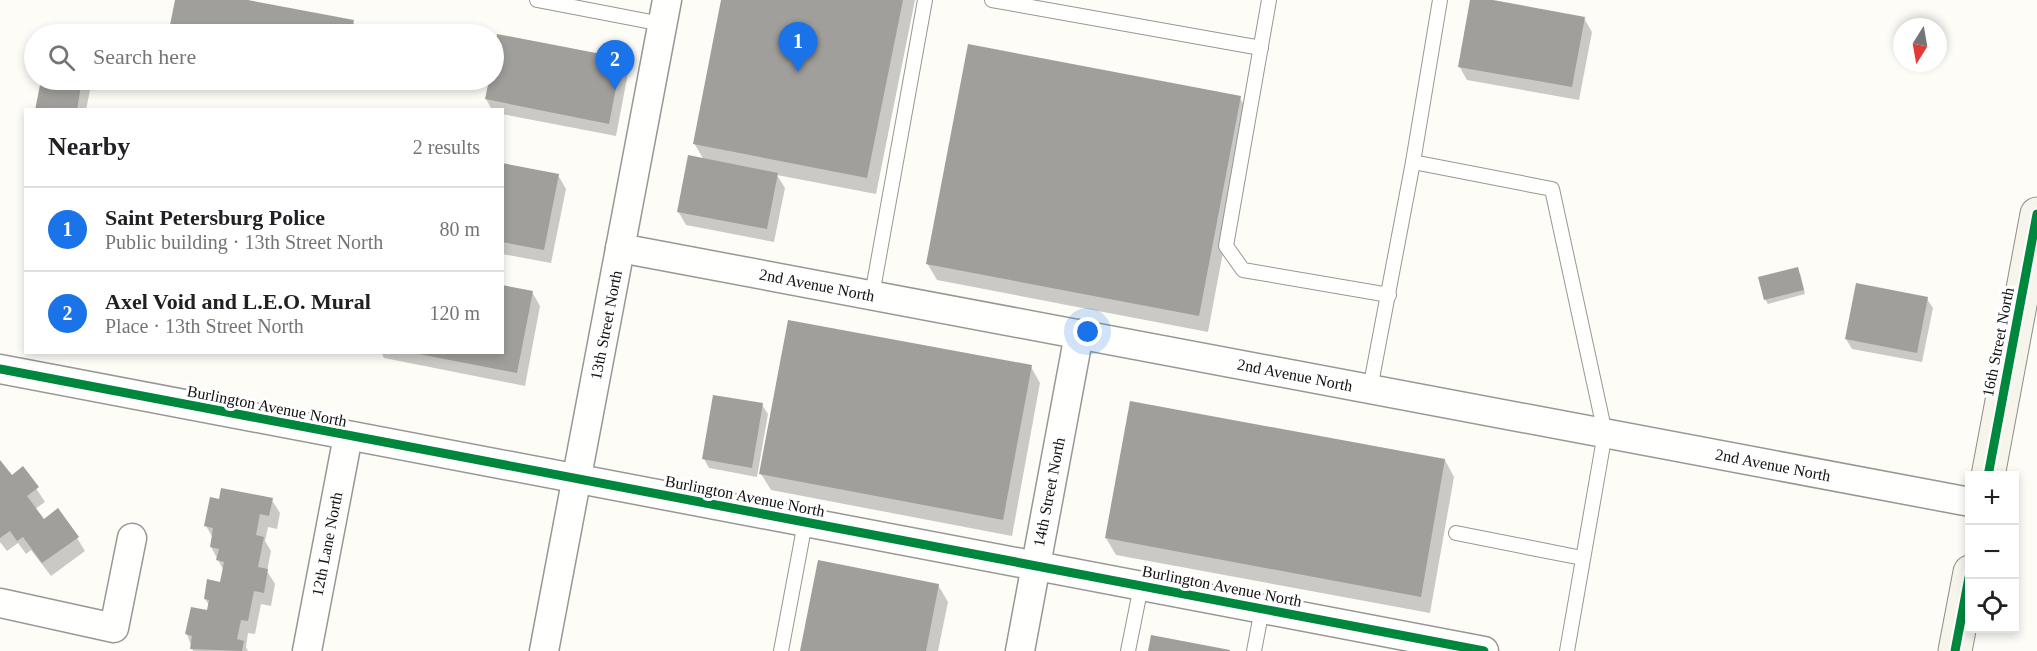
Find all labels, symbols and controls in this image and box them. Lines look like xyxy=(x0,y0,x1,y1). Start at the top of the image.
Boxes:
north arrow xyxy=(1893,18,1947,72)
pin: 1 xyxy=(778,22,818,72)
search box xyxy=(24,24,504,90)
pin: 2 xyxy=(596,40,634,90)
icon: search xyxy=(45,41,78,74)
text: Search here xyxy=(93,44,196,69)
text: Nearby xyxy=(48,132,130,161)
text: 2 results xyxy=(413,136,480,158)
text: Saint Petersburg Police xyxy=(105,205,325,230)
text: 1 xyxy=(63,218,73,240)
text: 80 m xyxy=(439,218,480,240)
text: Public building · 13th Street North xyxy=(105,231,383,253)
street label: 2nd Avenue North xyxy=(758,265,876,305)
street label: 13th Street North xyxy=(587,269,625,381)
street label: 16th Street North xyxy=(1979,286,2017,398)
text: Axel Void and L.E.O. Mural xyxy=(105,289,371,314)
text: 2 xyxy=(63,302,73,324)
text: 120 m xyxy=(429,302,480,324)
text: Place · 13th Street North xyxy=(105,315,304,337)
your location xyxy=(1073,317,1102,346)
street label: 2nd Avenue North xyxy=(1236,355,1354,395)
street label: Burlington Avenue North xyxy=(185,382,348,431)
street label: 14th Street North xyxy=(1030,436,1068,548)
street label: 2nd Avenue North xyxy=(1714,445,1832,485)
map controls xyxy=(1965,471,2019,633)
button: + xyxy=(1965,471,2019,525)
street label: Burlington Avenue North xyxy=(663,472,826,521)
street label: 12th Lane North xyxy=(309,490,345,598)
button: − xyxy=(1965,525,2019,579)
street label: Burlington Avenue North xyxy=(1140,562,1303,611)
button: locate xyxy=(1965,579,2019,633)

